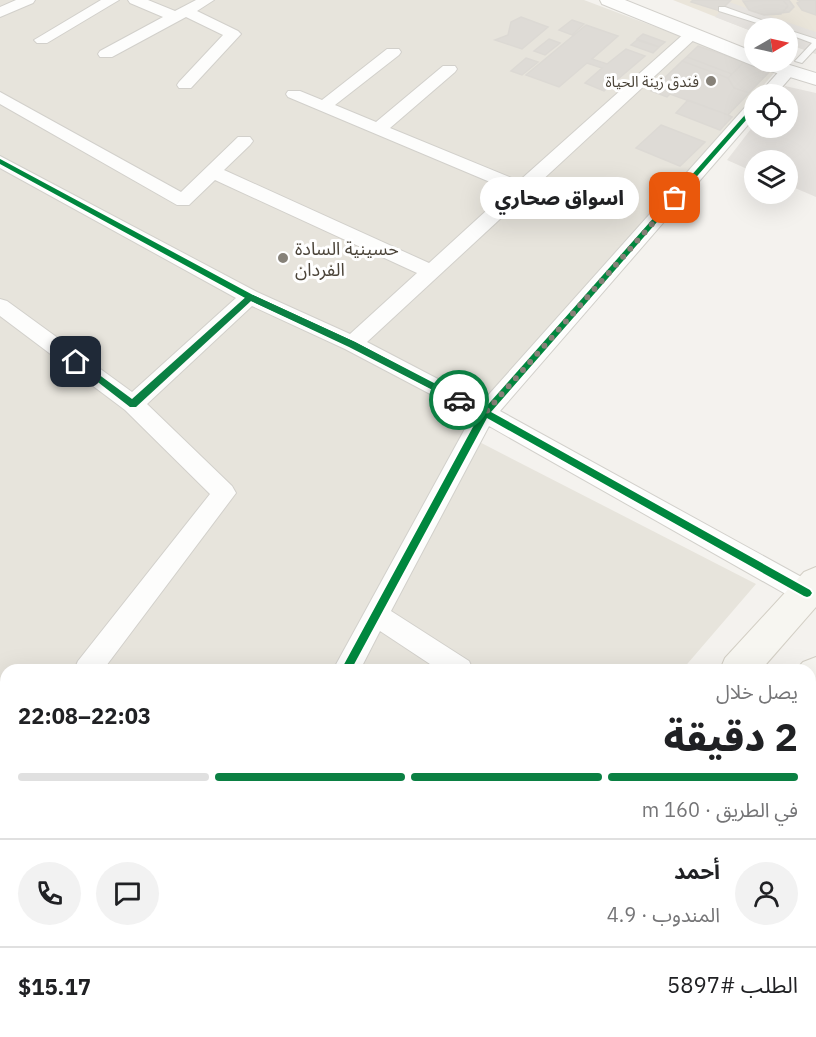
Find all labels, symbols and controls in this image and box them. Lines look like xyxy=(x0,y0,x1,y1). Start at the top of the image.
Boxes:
north arrow xyxy=(744,18,798,72)
map controls xyxy=(744,18,798,204)
place label: فندق زينة الحياة xyxy=(605,72,699,91)
marker: فندق زينة الحياة xyxy=(704,74,718,88)
button: locate xyxy=(744,84,798,138)
button: layers xyxy=(744,150,798,204)
pin xyxy=(649,172,700,223)
callout: اسواق صحاري xyxy=(480,177,639,219)
icon: bag xyxy=(658,181,691,214)
text: اسواق صحاري xyxy=(495,184,624,211)
place label: حسينية السادة الفردان xyxy=(295,237,399,281)
marker: حسينية السادة الفردان xyxy=(276,251,290,265)
pin xyxy=(50,336,101,387)
icon: home xyxy=(59,345,92,378)
courier xyxy=(429,370,489,430)
icon: car xyxy=(443,384,476,417)
text: يصل خلال xyxy=(716,678,798,705)
text: 22:03–22:08 xyxy=(18,701,151,730)
text: 2 دقيقة xyxy=(664,711,798,762)
text: في الطريق · 160 m xyxy=(642,796,798,823)
text: أحمد xyxy=(674,856,720,885)
button: phone xyxy=(18,862,81,925)
button: chat xyxy=(96,862,159,925)
button: person xyxy=(735,862,798,925)
text: المندوب · 4.9 xyxy=(607,901,720,928)
text: الطلب #5897 xyxy=(667,970,798,999)
text: $15.17 xyxy=(18,972,91,1001)

